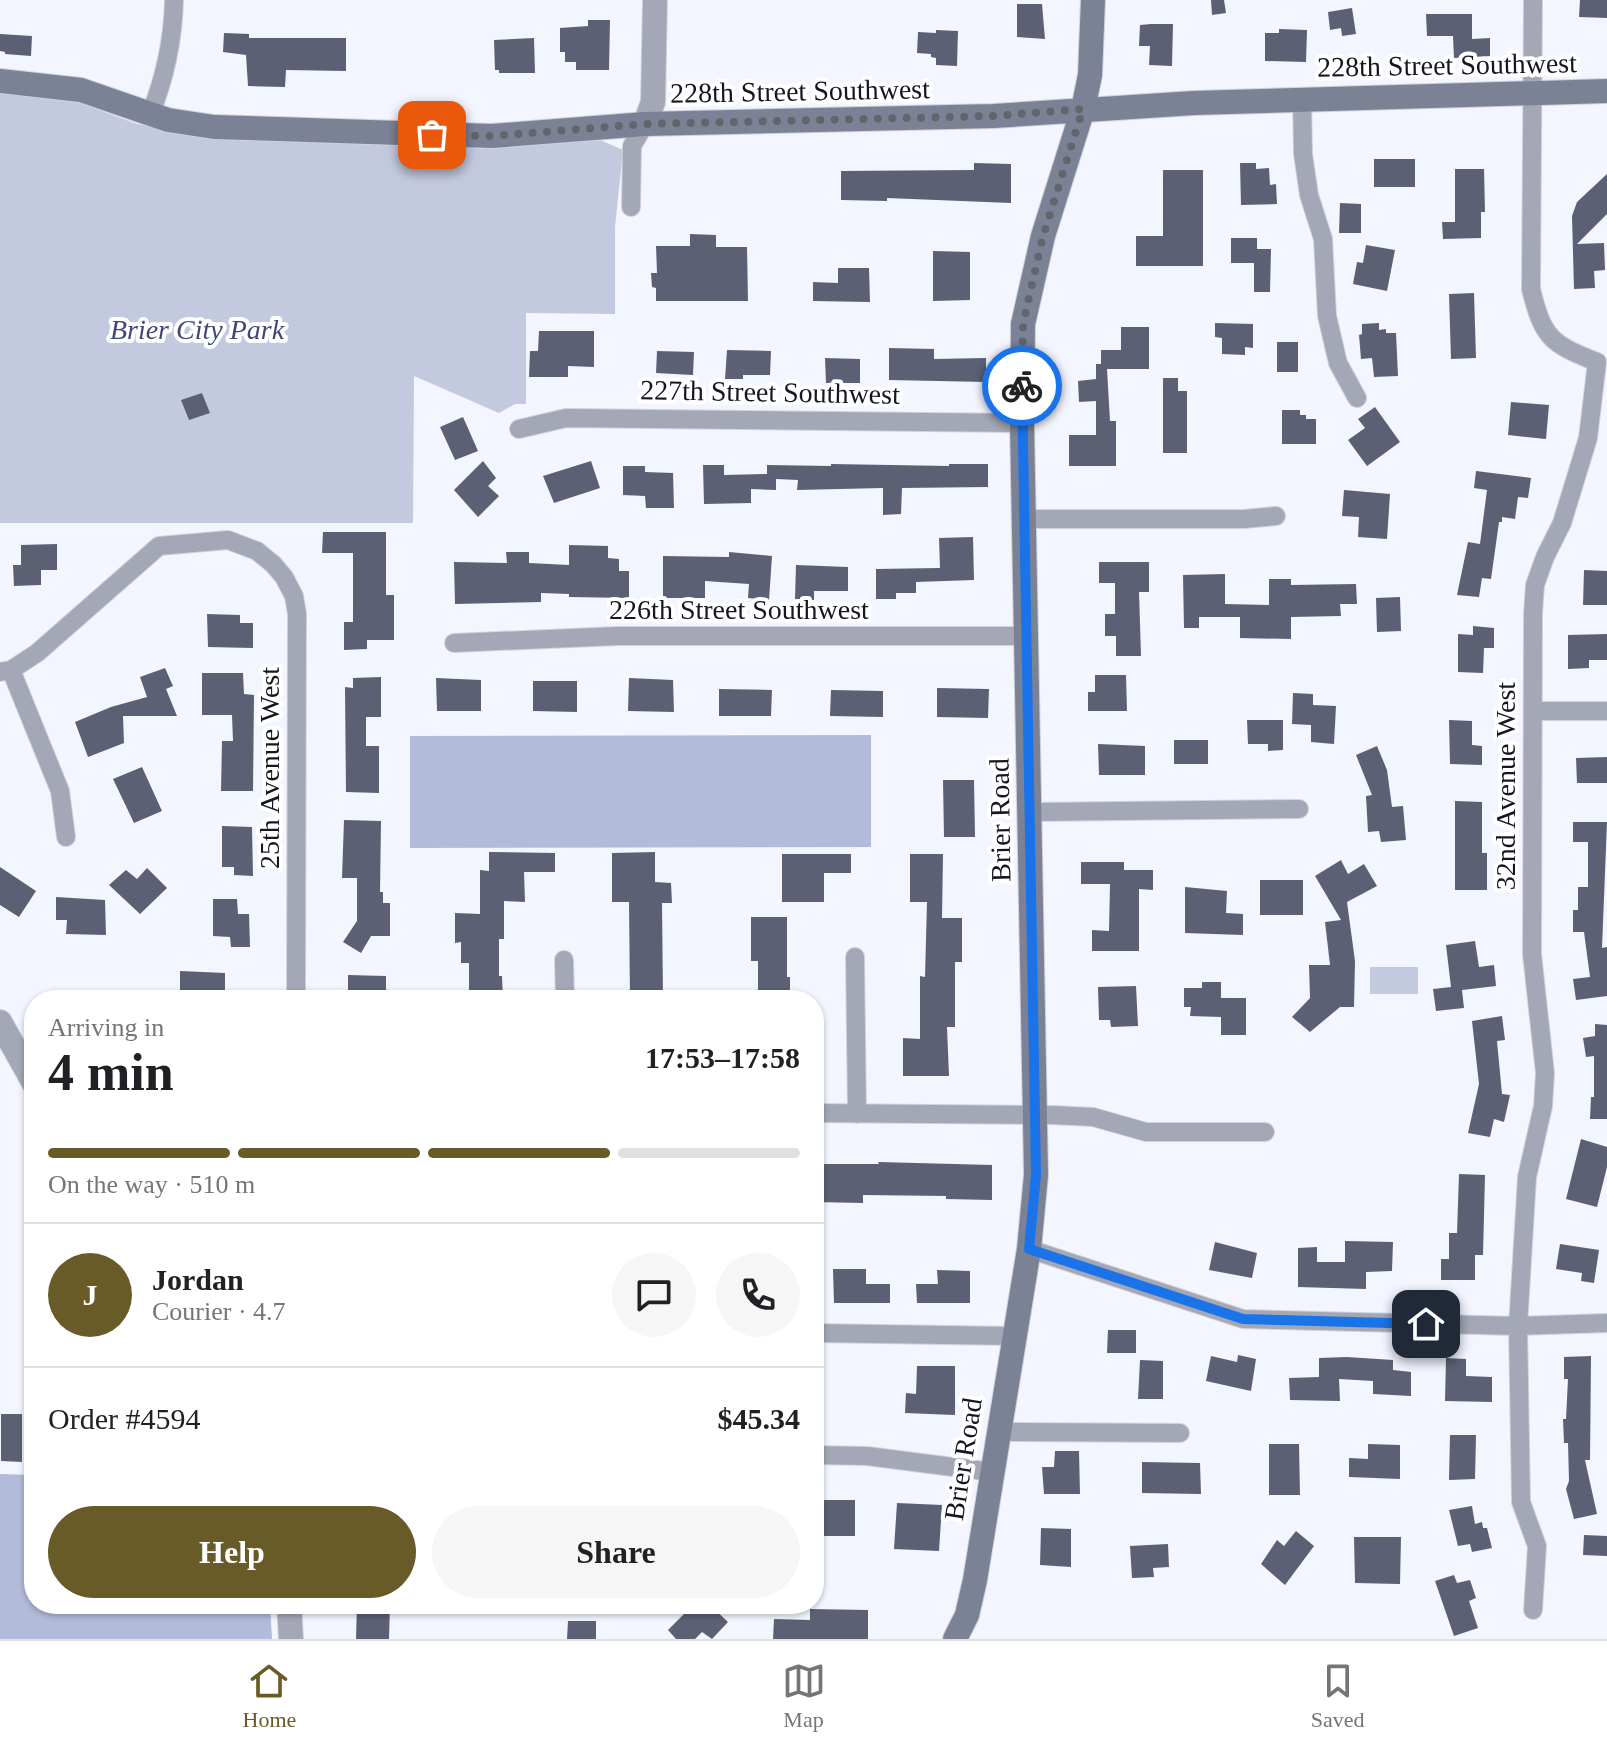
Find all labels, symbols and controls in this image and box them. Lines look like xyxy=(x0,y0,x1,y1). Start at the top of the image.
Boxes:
street label: 228th Street Southwest xyxy=(1317,47,1577,83)
street label: 228th Street Southwest xyxy=(670,73,930,109)
pin xyxy=(398,101,466,169)
icon: bag xyxy=(410,113,454,157)
park label: Brier City Park xyxy=(110,314,285,345)
courier xyxy=(982,346,1062,426)
icon: bike xyxy=(1000,364,1044,408)
street label: 227th Street Southwest xyxy=(640,374,900,410)
street label: 226th Street Southwest xyxy=(609,594,869,625)
street label: 25th Avenue West xyxy=(254,667,285,869)
street label: 32nd Avenue West xyxy=(1490,682,1521,890)
street label: Brier Road xyxy=(983,758,1017,882)
text: Arriving in xyxy=(48,1013,164,1042)
text: 17:53–17:58 xyxy=(645,1041,800,1074)
text: 4 min xyxy=(48,1044,174,1101)
text: On the way · 510 m xyxy=(48,1170,255,1199)
button: chat xyxy=(612,1253,696,1337)
button: phone xyxy=(716,1253,800,1337)
text: Jordan xyxy=(152,1263,244,1296)
text: J xyxy=(83,1278,98,1311)
pin xyxy=(1392,1290,1460,1358)
text: Courier · 4.7 xyxy=(152,1297,286,1326)
icon: home xyxy=(1404,1302,1448,1346)
street label: Brier Road xyxy=(938,1396,988,1522)
text: Order #4594 xyxy=(48,1402,200,1435)
text: $45.34 xyxy=(718,1402,800,1435)
button: Help xyxy=(48,1506,416,1598)
button: Share xyxy=(432,1506,800,1598)
tab: Home xyxy=(243,1659,296,1733)
tab: Map xyxy=(782,1659,826,1733)
tab: Saved xyxy=(1311,1659,1364,1733)

